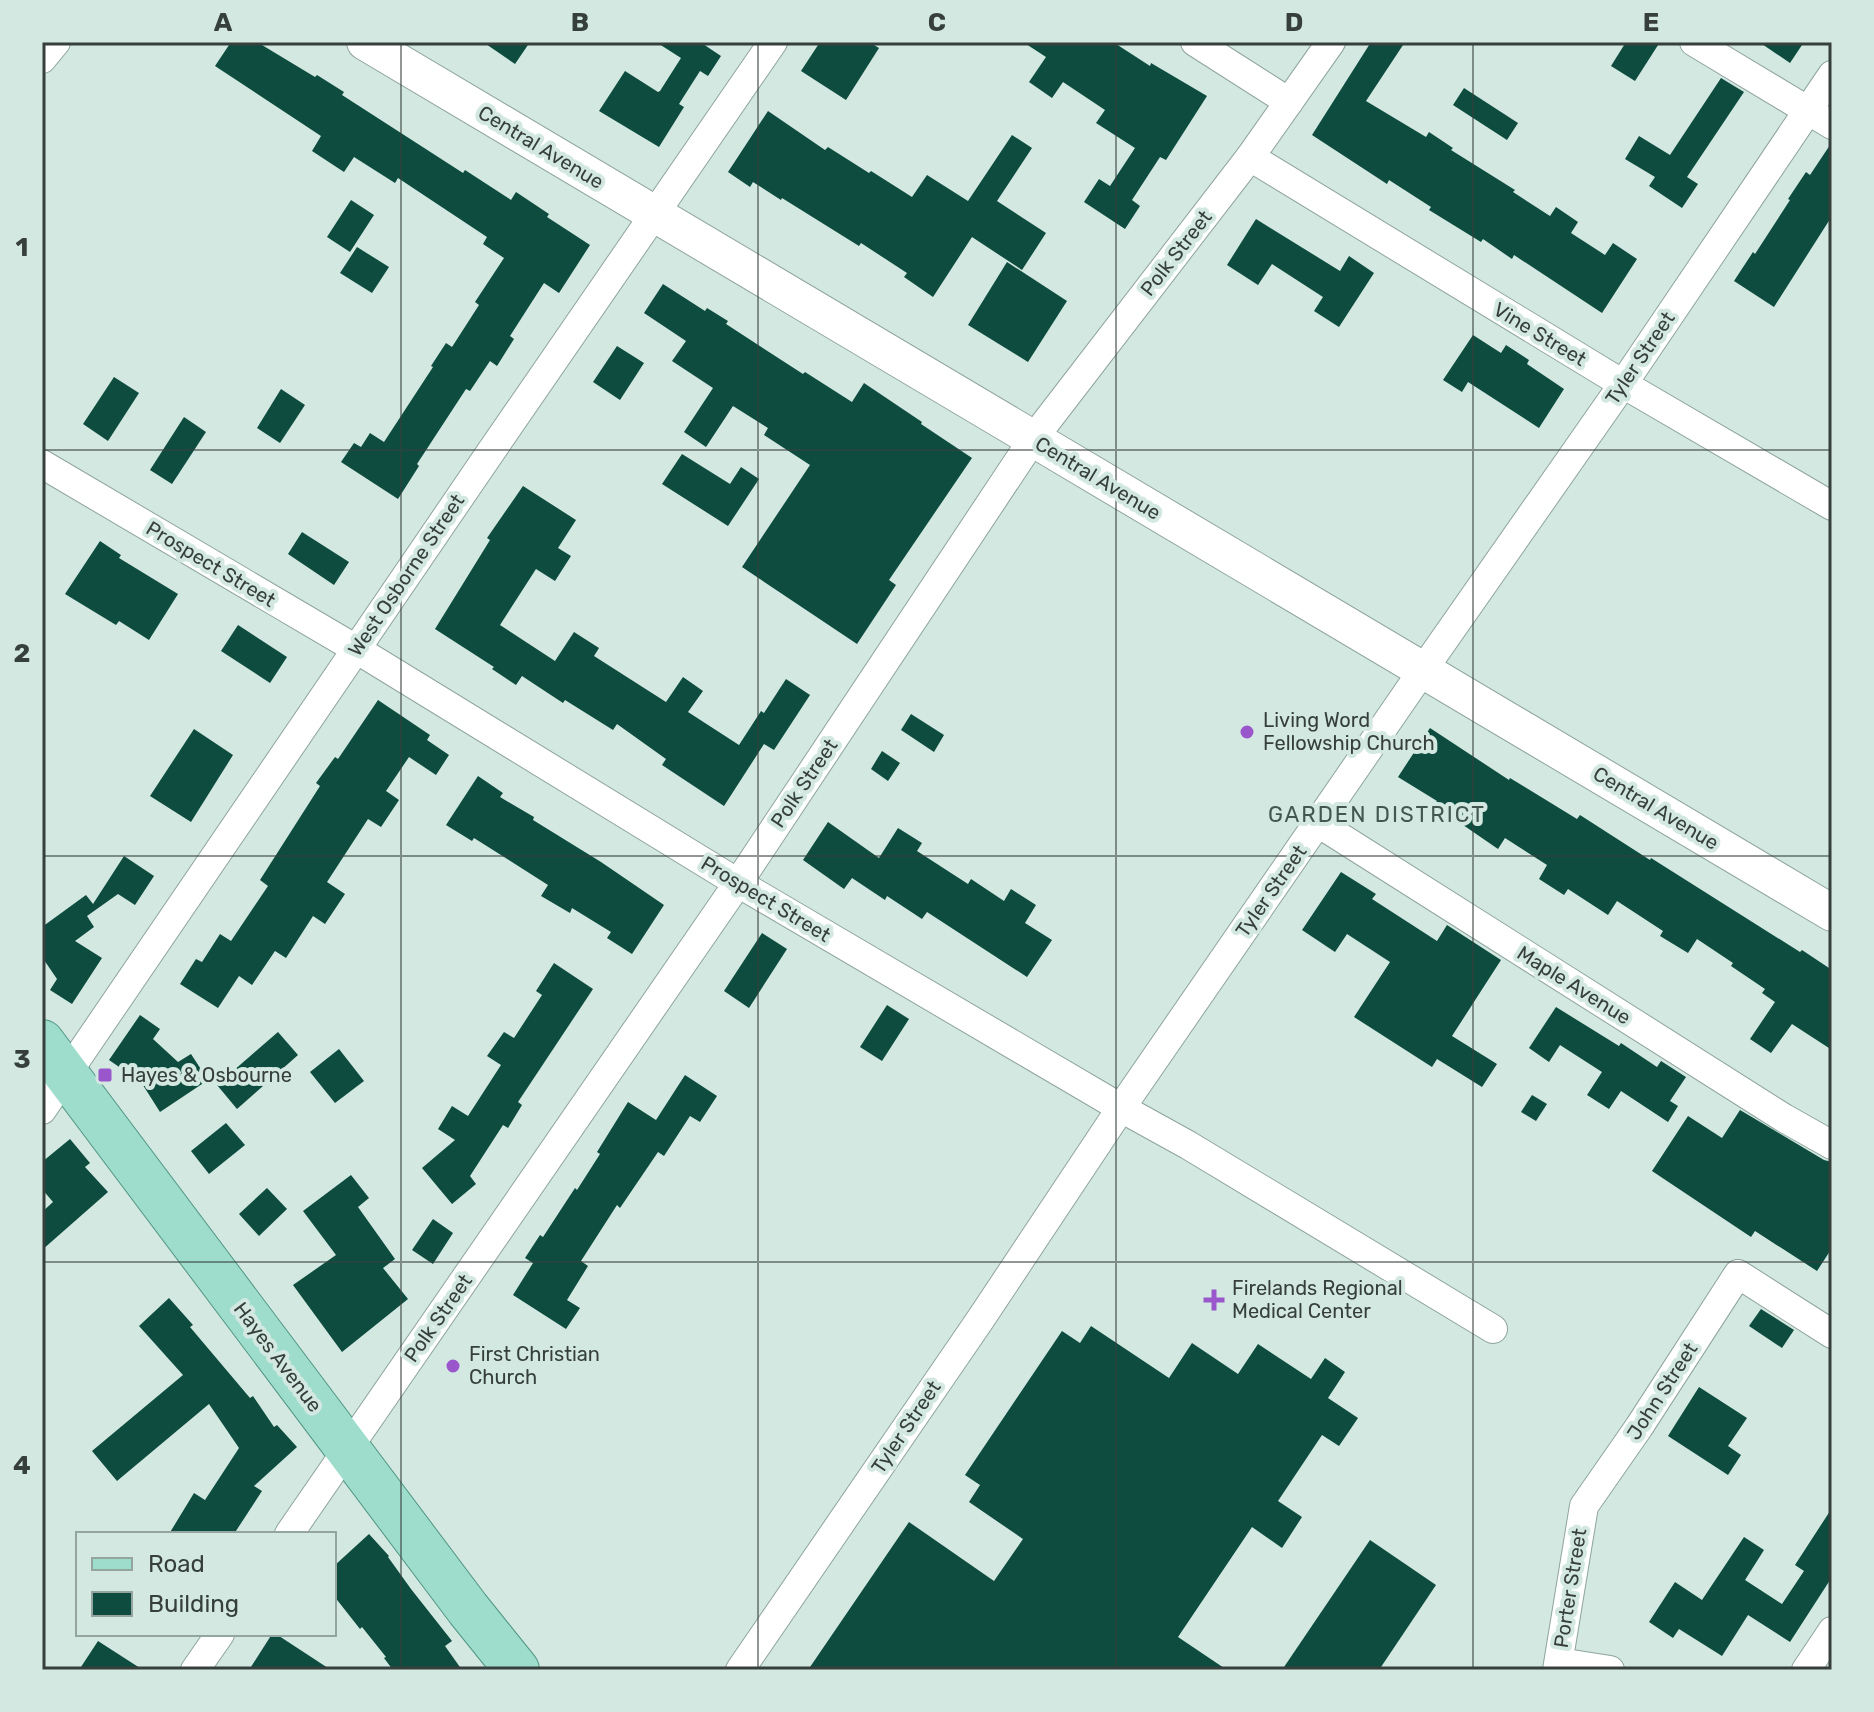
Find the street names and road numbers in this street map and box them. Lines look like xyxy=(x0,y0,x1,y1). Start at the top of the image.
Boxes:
street label: Central Avenue xyxy=(474,100,608,194)
street label: Polk Street xyxy=(1135,205,1217,301)
street label: Vine Street xyxy=(1489,297,1591,371)
street label: Tyler Street xyxy=(1600,307,1680,409)
street label: Central Avenue xyxy=(1031,431,1165,525)
street label: West Osborne Street xyxy=(343,489,469,661)
street label: Prospect Street xyxy=(142,516,280,612)
street label: Polk Street xyxy=(766,734,843,832)
street label: Central Avenue xyxy=(1589,761,1723,855)
street label: Tyler Street xyxy=(1231,840,1312,942)
street label: Prospect Street xyxy=(697,851,835,947)
street label: Maple Avenue xyxy=(1513,941,1635,1029)
street label: Polk Street xyxy=(399,1269,477,1367)
street label: Hayes Avenue xyxy=(229,1297,327,1417)
street label: John Street xyxy=(1622,1338,1702,1444)
street label: Tyler Street xyxy=(866,1376,946,1478)
street label: Porter Street xyxy=(1549,1526,1591,1649)

